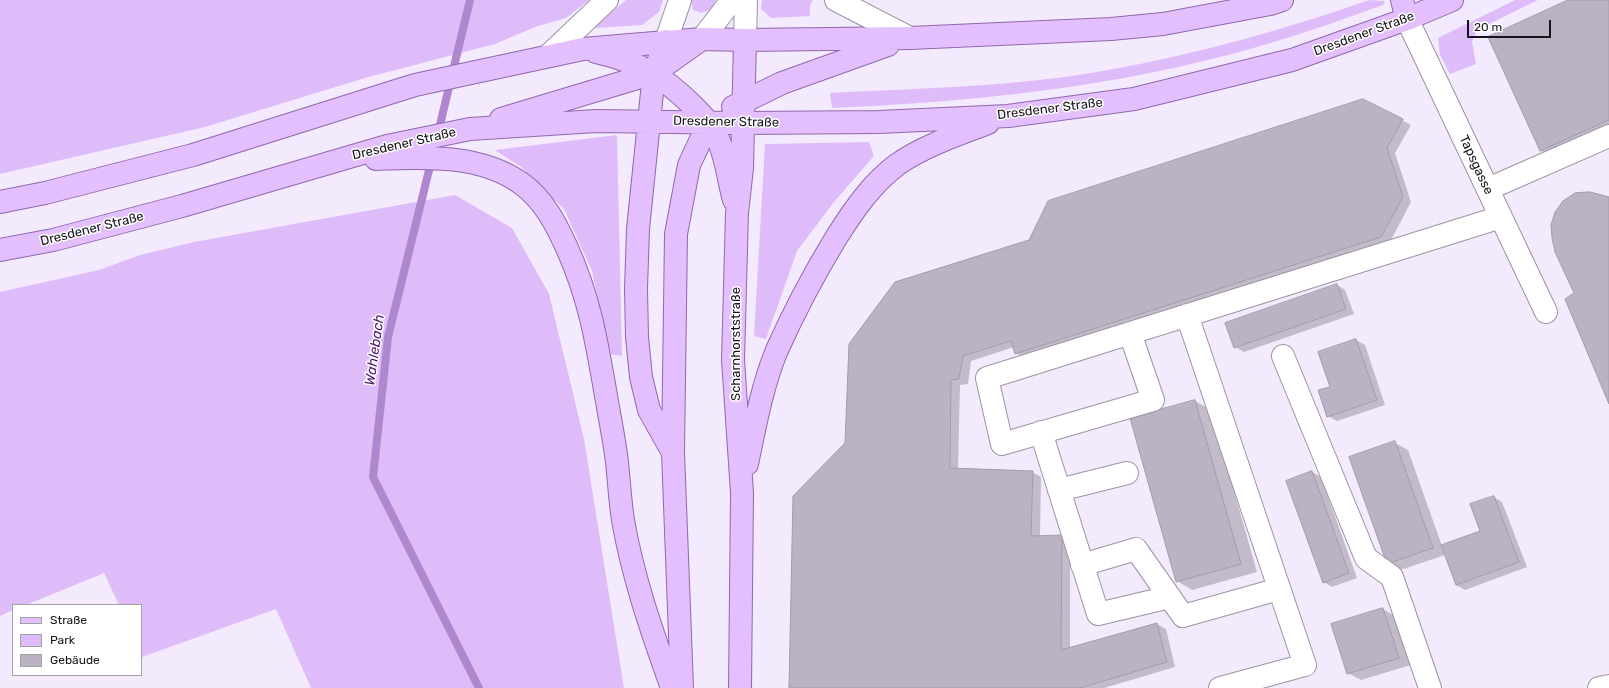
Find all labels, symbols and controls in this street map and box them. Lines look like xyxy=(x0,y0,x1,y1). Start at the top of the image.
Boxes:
street label: Dresdener Straße xyxy=(1311,9,1417,59)
scale bar xyxy=(1469,12,1553,38)
text: 20 m xyxy=(1474,20,1502,34)
street label: Dresdener Straße xyxy=(996,95,1104,123)
street label: Dresdener Straße xyxy=(673,113,779,131)
street label: Dresdener Straße xyxy=(351,124,457,164)
street label: Tapsgasse xyxy=(1456,133,1496,197)
street label: Dresdener Straße xyxy=(39,209,145,249)
street label: Scharnhorststraße xyxy=(728,287,744,401)
water label: Wahlebach xyxy=(362,313,388,387)
legend xyxy=(12,604,142,676)
text: Straße xyxy=(50,613,87,627)
text: Park xyxy=(50,633,75,647)
text: Gebäude xyxy=(50,653,100,667)

